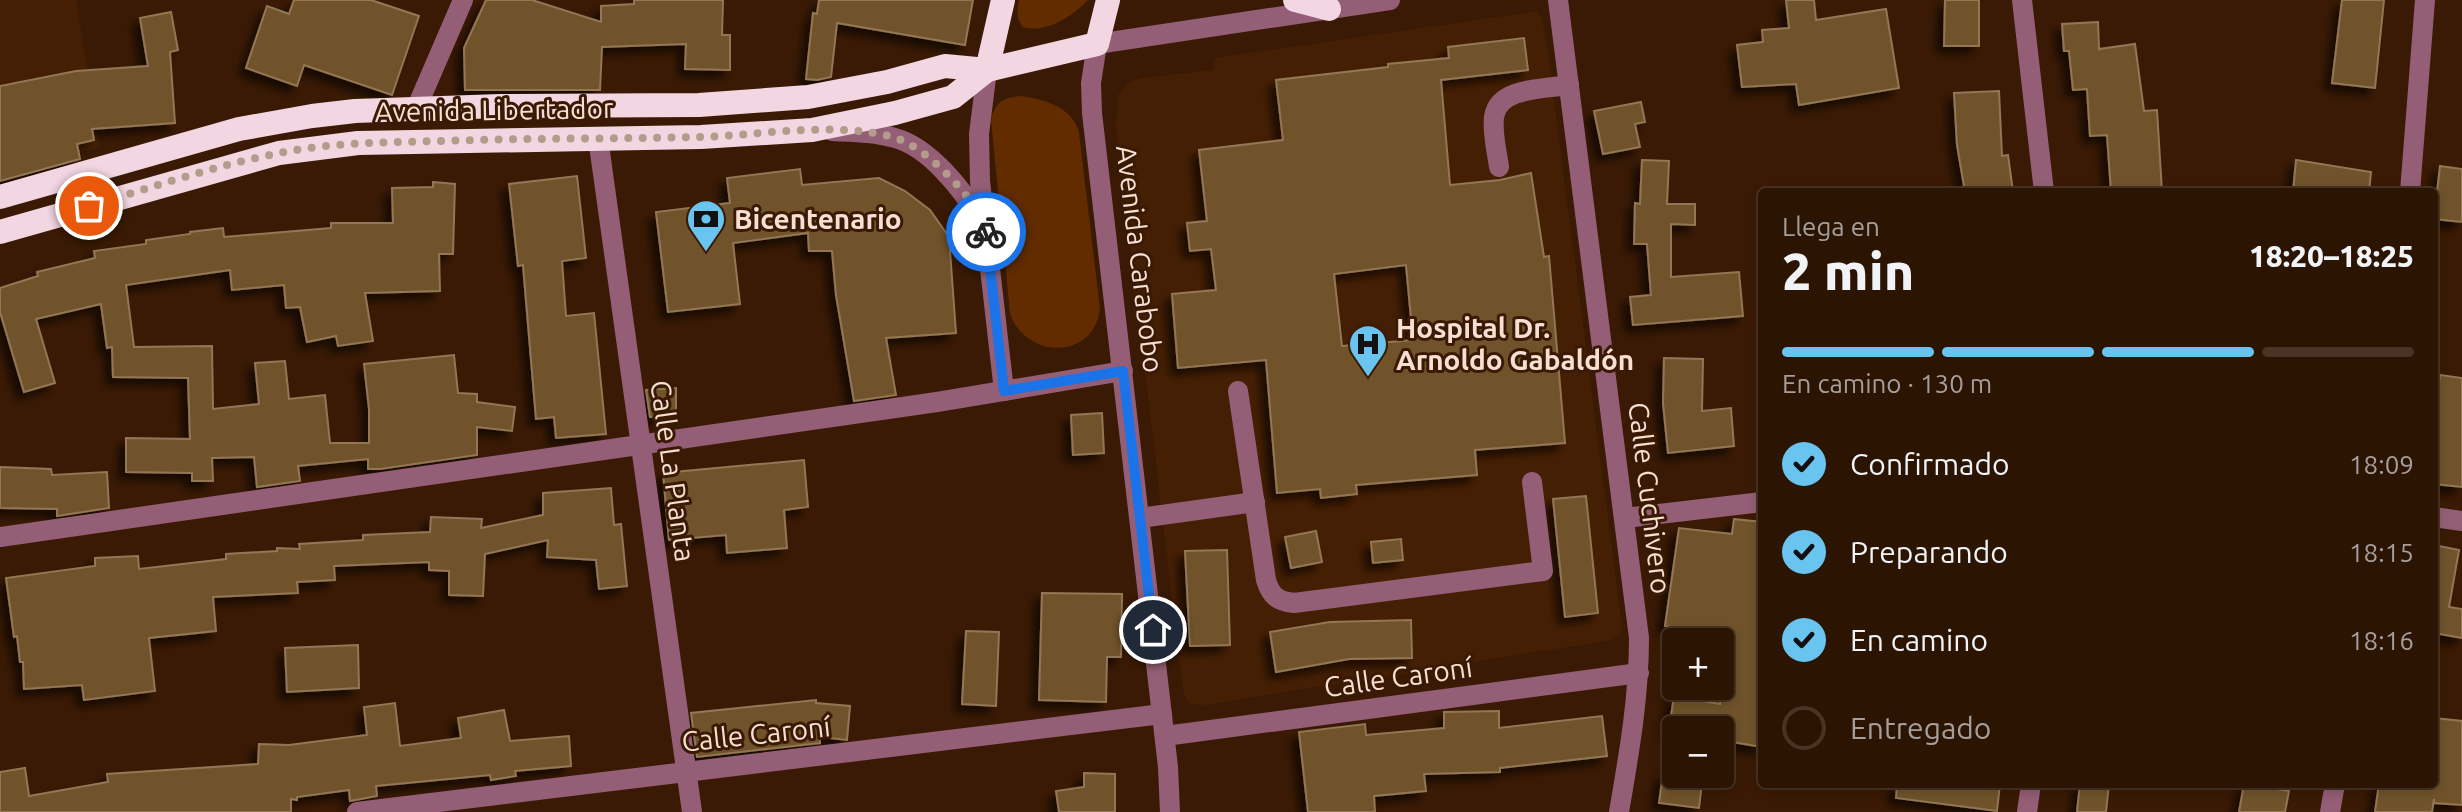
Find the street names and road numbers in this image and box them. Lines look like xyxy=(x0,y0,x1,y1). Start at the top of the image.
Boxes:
street label: Avenida Libertador xyxy=(374,92,614,127)
street label: Avenida Carabobo xyxy=(1111,143,1170,374)
street label: Calle La Planta xyxy=(645,378,702,564)
street label: Calle Cuchivero xyxy=(1623,400,1678,596)
street label: Calle Caroní xyxy=(1322,651,1475,702)
street label: Calle Caroní xyxy=(680,710,833,757)

